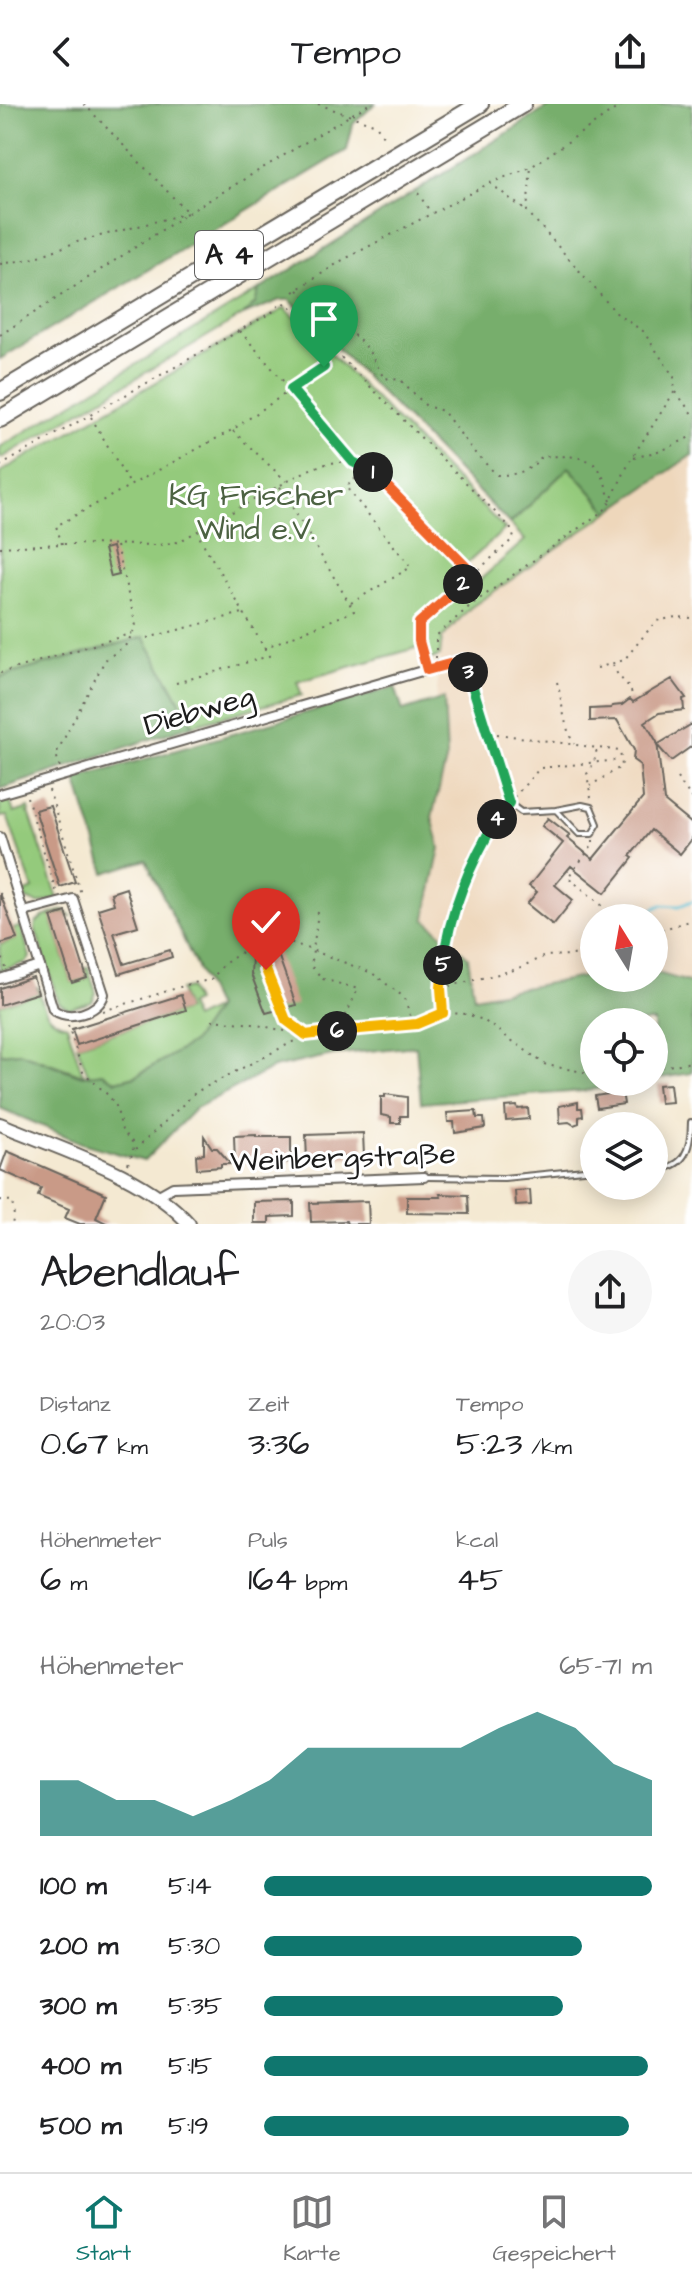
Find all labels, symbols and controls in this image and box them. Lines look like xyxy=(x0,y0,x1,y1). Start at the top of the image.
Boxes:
text: Tempo xyxy=(291,27,401,78)
icon: back xyxy=(40,30,84,74)
icon: share xyxy=(608,30,652,74)
road number: A 4 xyxy=(195,231,263,279)
pin xyxy=(290,285,358,367)
icon: arrive xyxy=(302,297,346,341)
pin: 1 xyxy=(353,452,393,492)
text: 1 xyxy=(372,456,374,487)
park label: KG Frischer Wind e.V. xyxy=(169,475,343,551)
pin: 2 xyxy=(443,564,483,604)
text: 2 xyxy=(457,568,469,599)
pin: 3 xyxy=(448,652,488,692)
text: 3 xyxy=(462,656,474,687)
street label: Diebweg xyxy=(139,675,259,748)
pin: 4 xyxy=(477,799,517,839)
text: 4 xyxy=(490,803,504,834)
pin xyxy=(232,888,300,970)
icon: check xyxy=(244,900,288,944)
north arrow xyxy=(580,904,668,992)
map controls xyxy=(580,904,668,1200)
pin: 5 xyxy=(423,945,463,985)
text: 5 xyxy=(435,949,451,980)
button: locate xyxy=(580,1008,668,1096)
pin: 6 xyxy=(317,1011,357,1051)
text: 6 xyxy=(330,1015,344,1046)
button: layers xyxy=(580,1112,668,1200)
street label: Weinbergstraße xyxy=(230,1133,457,1184)
text: Abendlauf xyxy=(40,1243,239,1304)
button: share xyxy=(568,1250,652,1334)
text: 20:03 xyxy=(40,1304,105,1340)
text: Distanz xyxy=(40,1389,111,1420)
text: Zeit xyxy=(248,1389,289,1420)
text: Tempo xyxy=(456,1389,523,1420)
text: 0.67 xyxy=(40,1420,108,1468)
text: 3:36 xyxy=(248,1420,310,1468)
text: 5:23 xyxy=(456,1420,523,1468)
text: km xyxy=(108,1432,148,1463)
text: /km xyxy=(523,1432,572,1463)
text: Höhenmeter xyxy=(40,1525,161,1556)
text: Puls xyxy=(248,1525,288,1556)
text: kcal xyxy=(456,1525,498,1556)
text: 6 xyxy=(40,1556,61,1604)
text: 164 xyxy=(248,1556,297,1604)
text: 45 xyxy=(456,1556,503,1604)
text: m xyxy=(61,1568,87,1599)
text: bpm xyxy=(297,1568,347,1599)
text: Höhenmeter xyxy=(40,1648,184,1684)
text: 65–71 m xyxy=(559,1648,652,1684)
text: 100 m xyxy=(40,1868,107,1904)
text: 5:14 xyxy=(168,1868,212,1904)
text: 200 m xyxy=(40,1928,118,1964)
text: 5:30 xyxy=(168,1928,220,1964)
text: 300 m xyxy=(40,1988,117,2024)
text: 5:35 xyxy=(168,1988,222,2024)
text: 400 m xyxy=(40,2048,121,2084)
text: 5:15 xyxy=(168,2048,212,2084)
text: 500 m xyxy=(40,2108,122,2144)
text: 5:19 xyxy=(168,2108,209,2144)
tab: Start xyxy=(76,2190,131,2269)
tab: Karte xyxy=(283,2190,341,2269)
tab: Gespeichert xyxy=(493,2190,616,2269)

